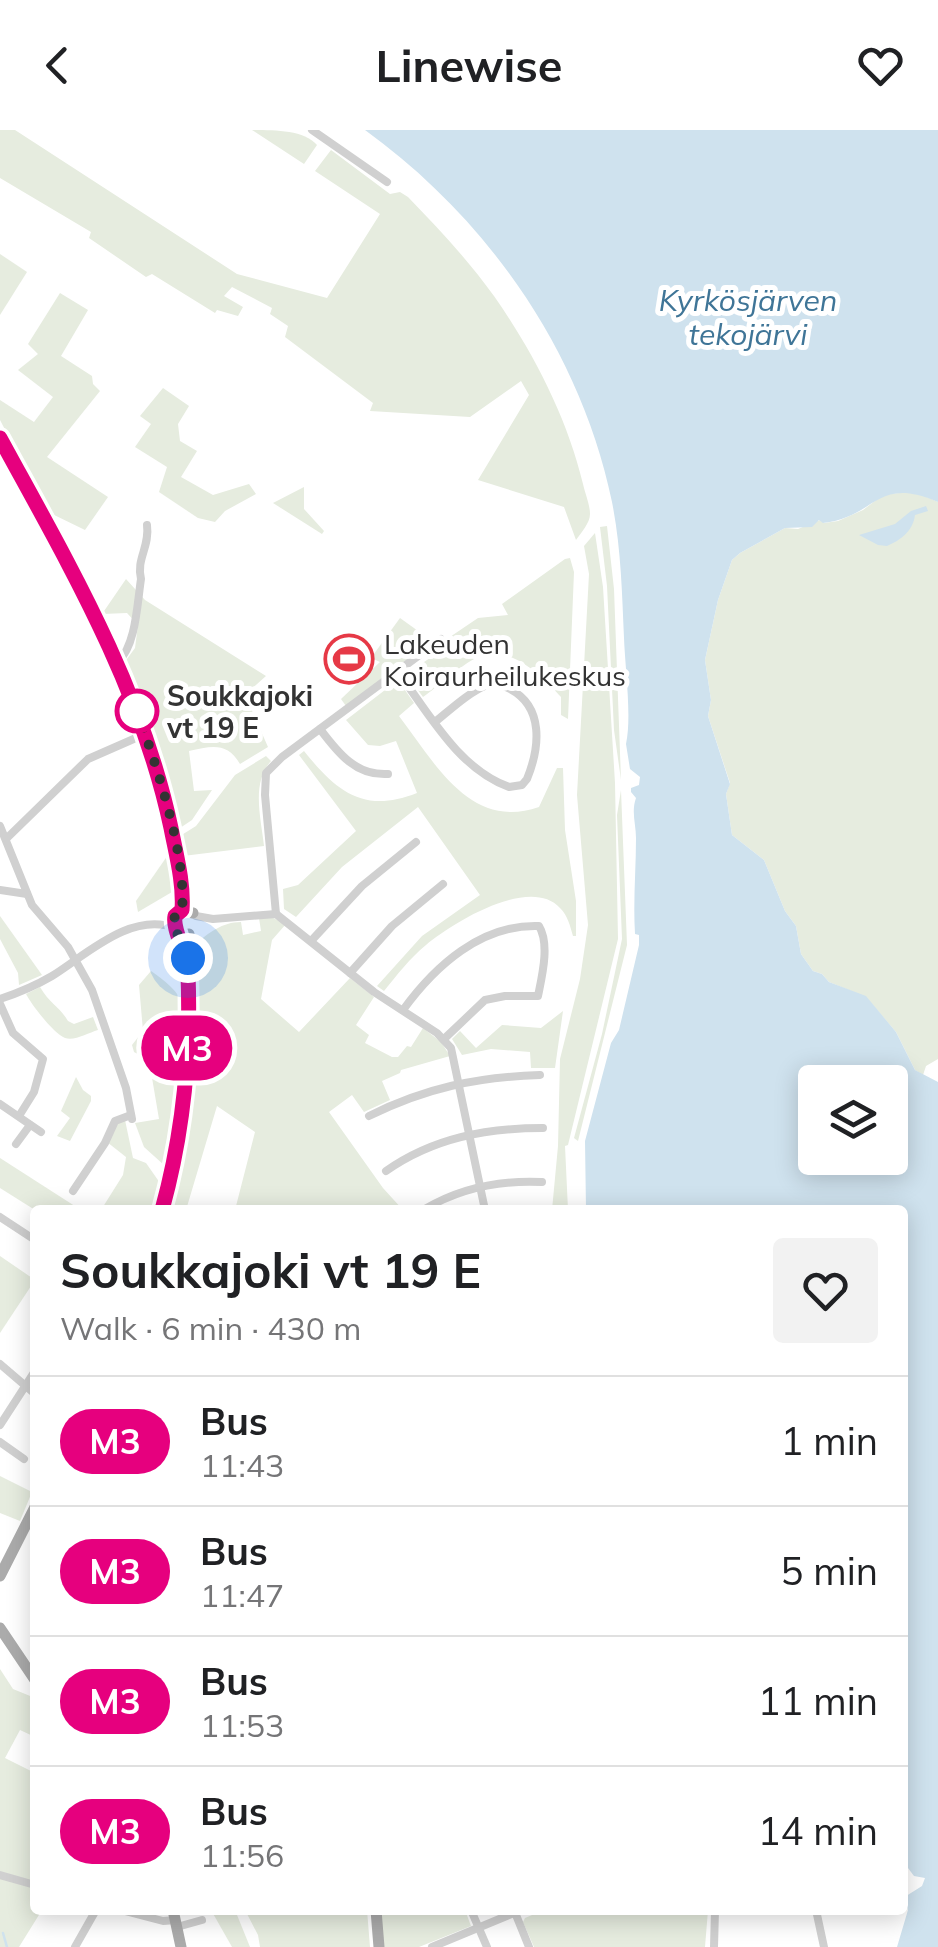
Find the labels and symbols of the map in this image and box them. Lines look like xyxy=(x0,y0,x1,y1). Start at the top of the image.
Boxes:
water label: Kyrkösjärven tekojärvi xyxy=(659,281,837,353)
place label: Lakeuden Koiraurheilukeskus xyxy=(384,626,626,693)
sports icon: Lakeuden Koiraurheilukeskus xyxy=(323,633,375,685)
place label: Soukkajoki vt 19 E xyxy=(166,678,313,745)
marker: Soukkajoki vt 19 E xyxy=(116,690,158,732)
your location xyxy=(163,933,213,983)
line badge: M3 xyxy=(142,1016,232,1080)

